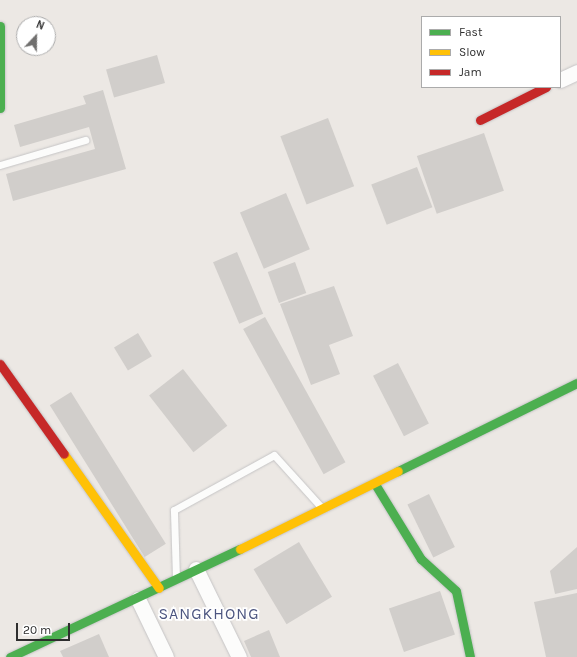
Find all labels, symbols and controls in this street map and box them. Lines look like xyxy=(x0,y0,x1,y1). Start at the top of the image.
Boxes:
north arrow xyxy=(16,16,56,56)
legend xyxy=(421,16,561,88)
text: N xyxy=(34,18,46,33)
text: Fast xyxy=(459,25,482,39)
text: Slow xyxy=(459,45,485,59)
text: Jam xyxy=(459,65,482,79)
district label: SANGKHONG xyxy=(158,604,260,624)
scale bar xyxy=(18,615,72,641)
text: 20 m xyxy=(23,623,51,637)

